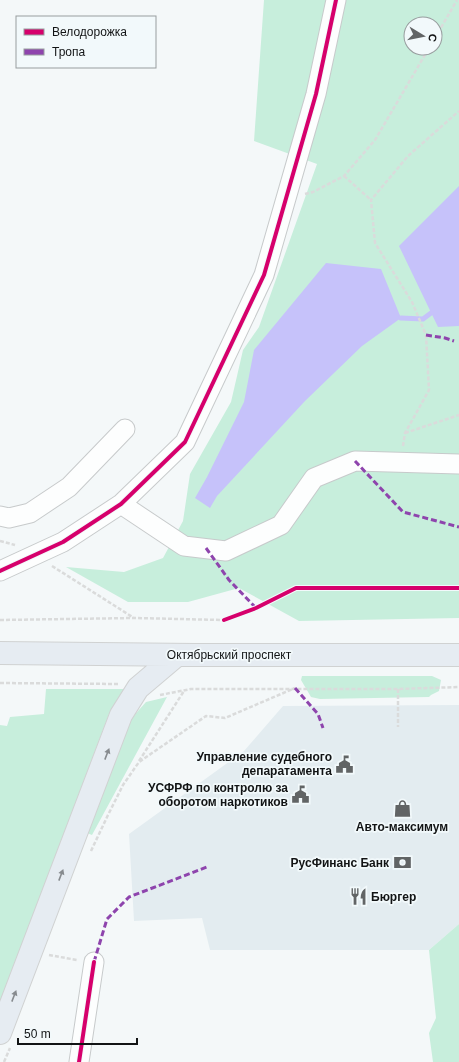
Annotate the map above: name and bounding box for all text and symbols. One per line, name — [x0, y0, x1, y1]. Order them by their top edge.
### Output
legend — [16, 16, 156, 68]
north arrow — [403, 16, 443, 56]
text: Велодорожка — [52, 25, 127, 39]
text: С — [426, 33, 439, 43]
text: Тропа — [52, 45, 86, 59]
street label: Октябрьский проспект — [167, 648, 292, 662]
one-way arrow — [104, 747, 110, 759]
place label: Управление судебного депаратамента — [196, 750, 332, 778]
public building icon: Управление судебного депаратамента — [335, 754, 355, 774]
place label: УСФРФ по контролю за оборотом наркотиков — [148, 781, 288, 809]
public building icon: УСФРФ по контролю за оборотом наркотиков — [291, 785, 311, 805]
shop icon: Авто-максимум — [392, 798, 412, 818]
place label: Авто-максимум — [356, 820, 448, 834]
bank icon: РусФинанс Банк — [392, 853, 412, 873]
place label: РусФинанс Банк — [291, 856, 390, 870]
one-way arrow — [58, 869, 64, 881]
restaurant icon: Бюргер — [348, 887, 368, 907]
place label: Бюргер — [371, 890, 416, 904]
one-way arrow — [12, 990, 18, 1002]
scale bar — [18, 1020, 137, 1046]
text: 50 m — [24, 1027, 51, 1041]

